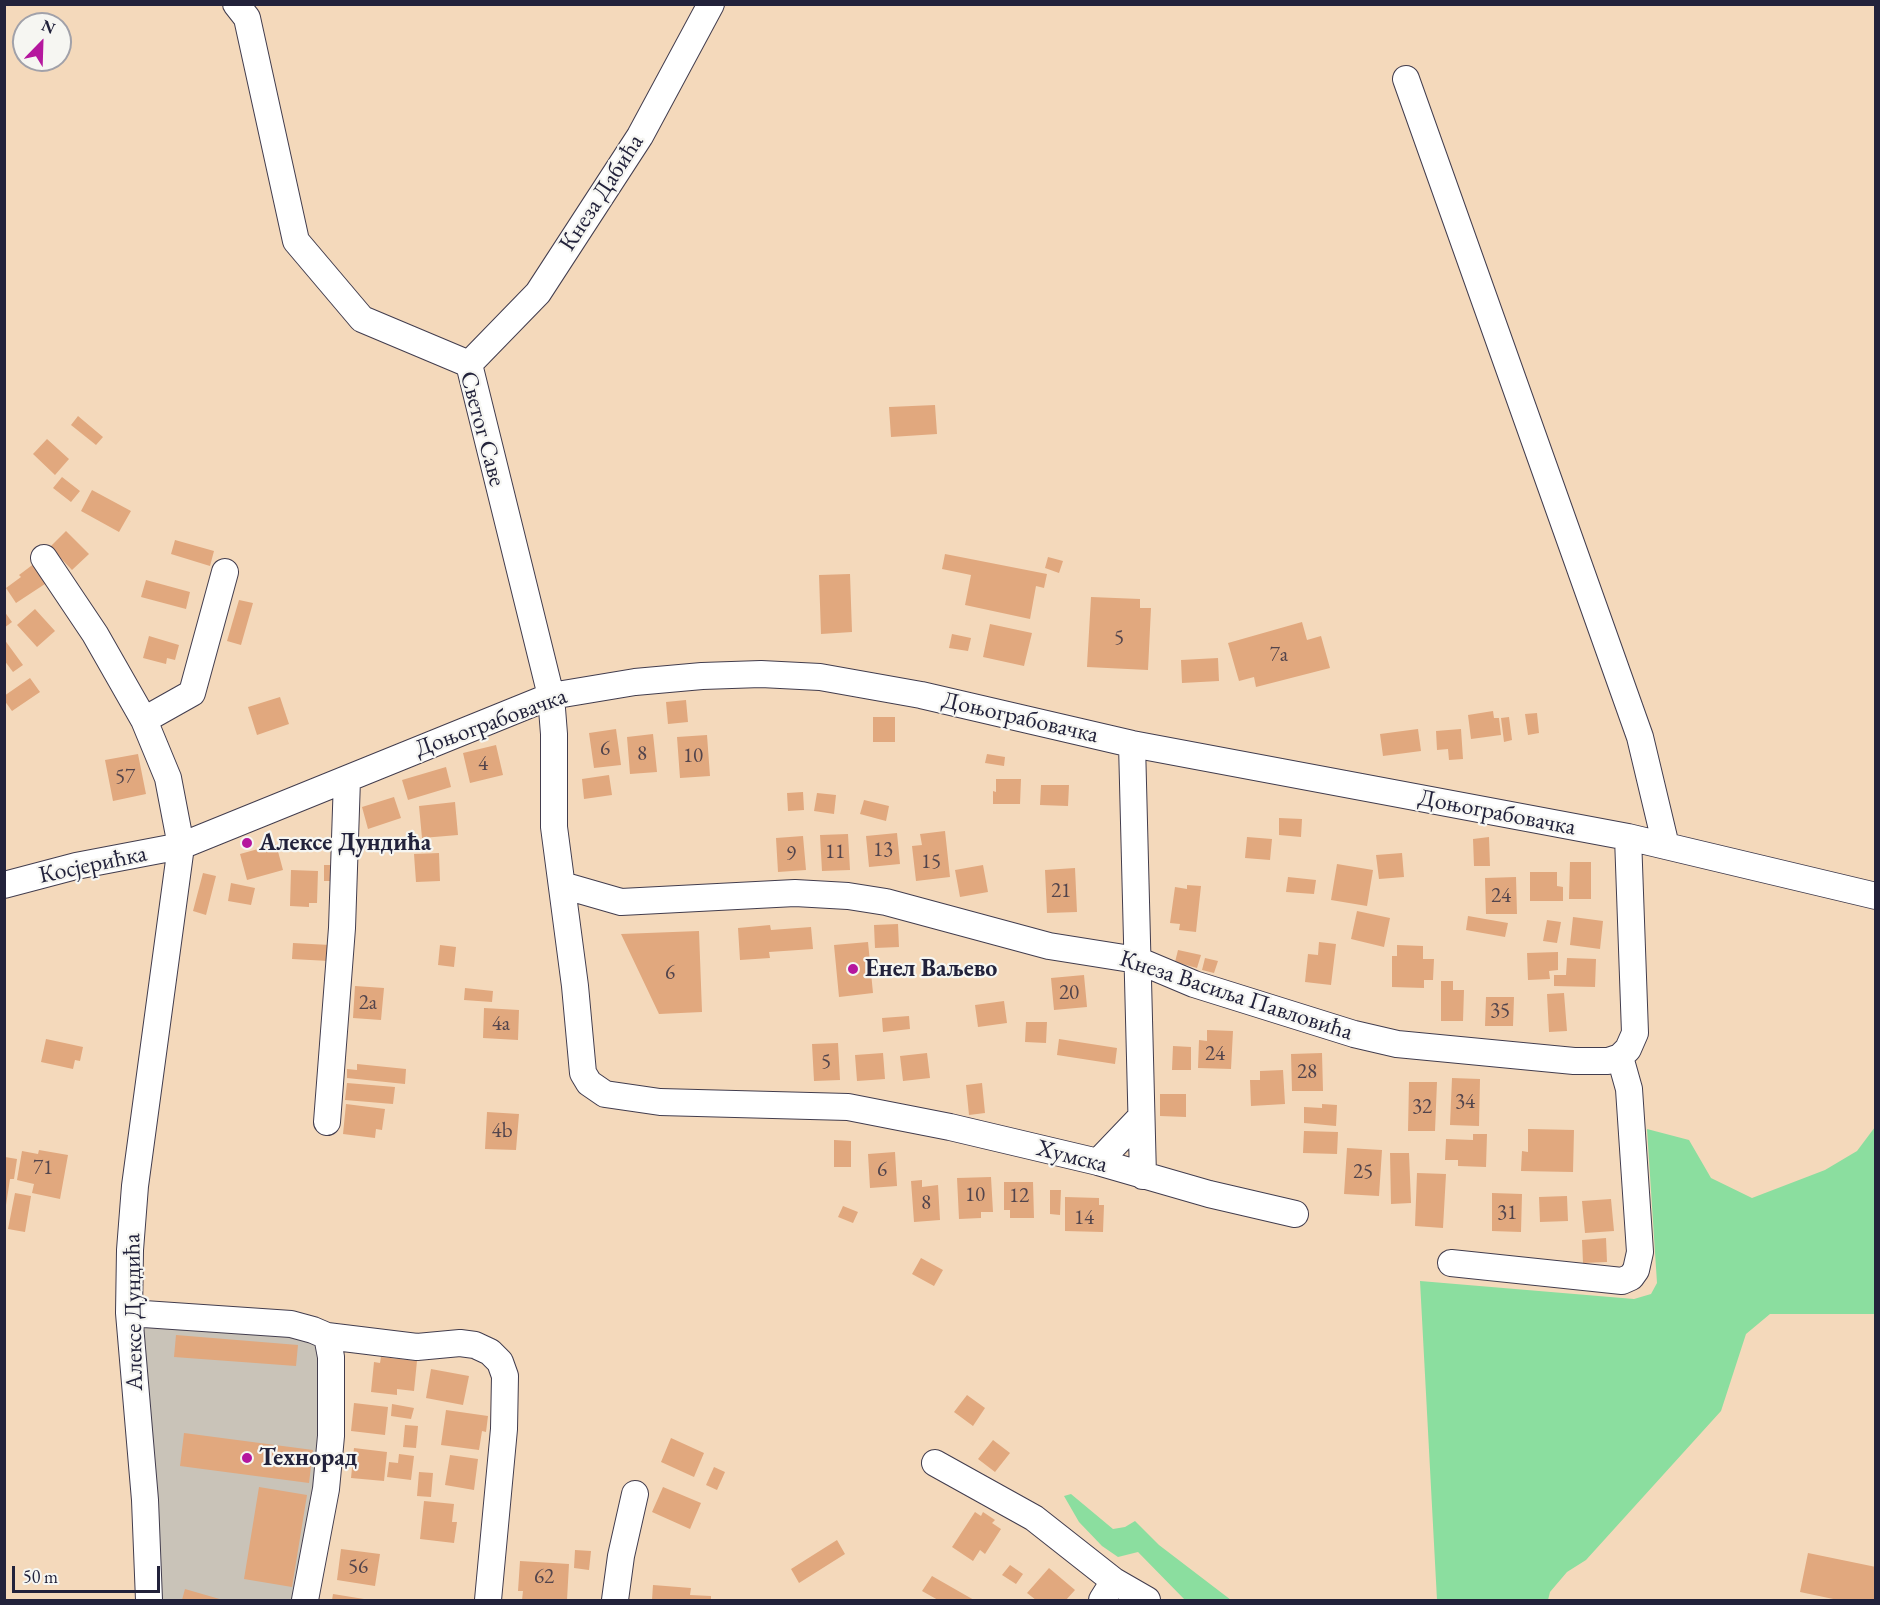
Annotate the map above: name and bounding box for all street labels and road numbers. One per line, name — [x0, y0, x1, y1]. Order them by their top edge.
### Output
street label: Кнеза Дабића — [554, 129, 650, 257]
street label: Светог Саве — [453, 368, 511, 490]
street label: Доњограбовачка — [411, 682, 571, 764]
street label: Доњограбовачка — [939, 686, 1101, 750]
street label: Доњограбовачка — [1416, 784, 1578, 842]
street label: Косјерићка — [36, 840, 150, 890]
street label: Кнеза Васиља Павловића — [1116, 945, 1356, 1047]
street label: Хумска — [1034, 1134, 1110, 1180]
street label: Алексе Дундића — [118, 1233, 150, 1391]

